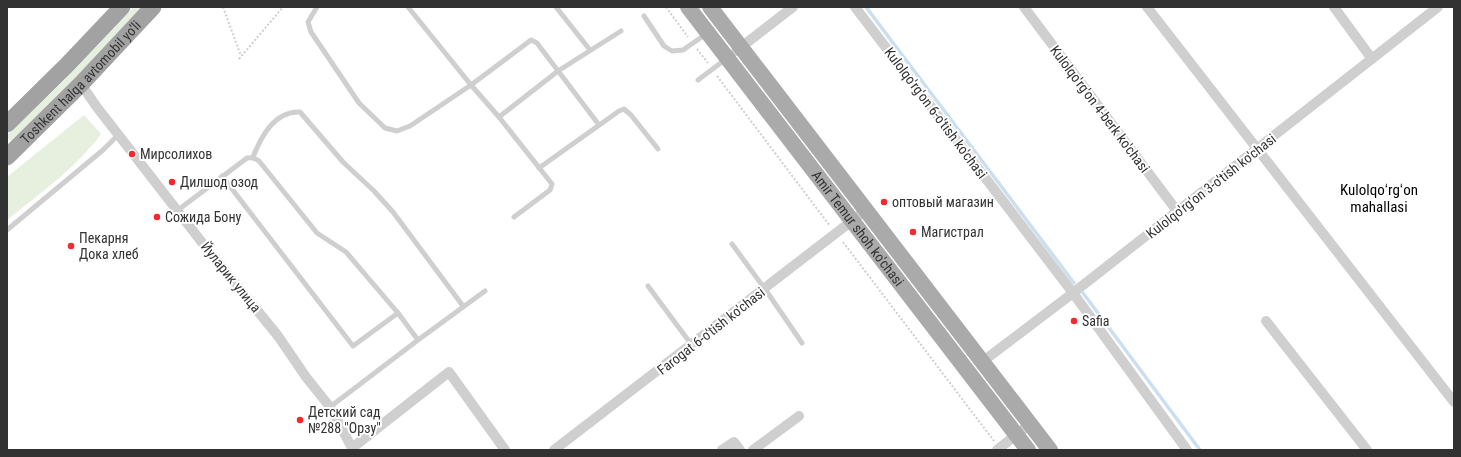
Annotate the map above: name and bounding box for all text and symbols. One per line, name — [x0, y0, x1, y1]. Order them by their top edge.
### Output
street label: Toshkent halqa avtomobil yo'li — [17, 17, 144, 147]
street label: Kulolqo'rg'on 4-berk ko'chasi — [1047, 42, 1153, 176]
street label: Kulolqo'rg'on 6-o'tish ko'chasi — [881, 44, 991, 182]
street label: Kulolqo'rg'on 3-o'tish ko'chasi — [1143, 130, 1279, 242]
place label: Мирсолихов — [140, 146, 212, 162]
marker: Мирсолихов — [127, 149, 137, 159]
street label: Amir Temur shoh ko'chasi — [809, 167, 907, 289]
place label: Дилшод озод — [180, 174, 258, 190]
marker: Дилшод озод — [167, 177, 177, 187]
district label: Kulolqoʻrgʻon mahallasi — [1340, 181, 1418, 216]
place label: оптовый магазин — [892, 194, 994, 210]
marker: оптовый магазин — [879, 197, 889, 207]
place label: Сожида Бону — [165, 209, 241, 225]
marker: Сожида Бону — [152, 212, 162, 222]
place label: Магистрал — [921, 224, 984, 240]
marker: Магистрал — [908, 227, 918, 237]
place label: Пекарня Дока хлеб — [79, 230, 139, 262]
street label: Йуларик улица — [198, 239, 264, 315]
marker: Пекарня Дока хлеб — [66, 241, 76, 251]
street label: Farogat 6-o'tish ko'chasi — [654, 284, 768, 378]
place label: Safia — [1082, 313, 1110, 329]
marker: Safia — [1069, 316, 1079, 326]
place label: Детский сад №288 "Орзу" — [308, 404, 381, 436]
marker: Детский сад №288 "Орзу" — [295, 415, 305, 425]

